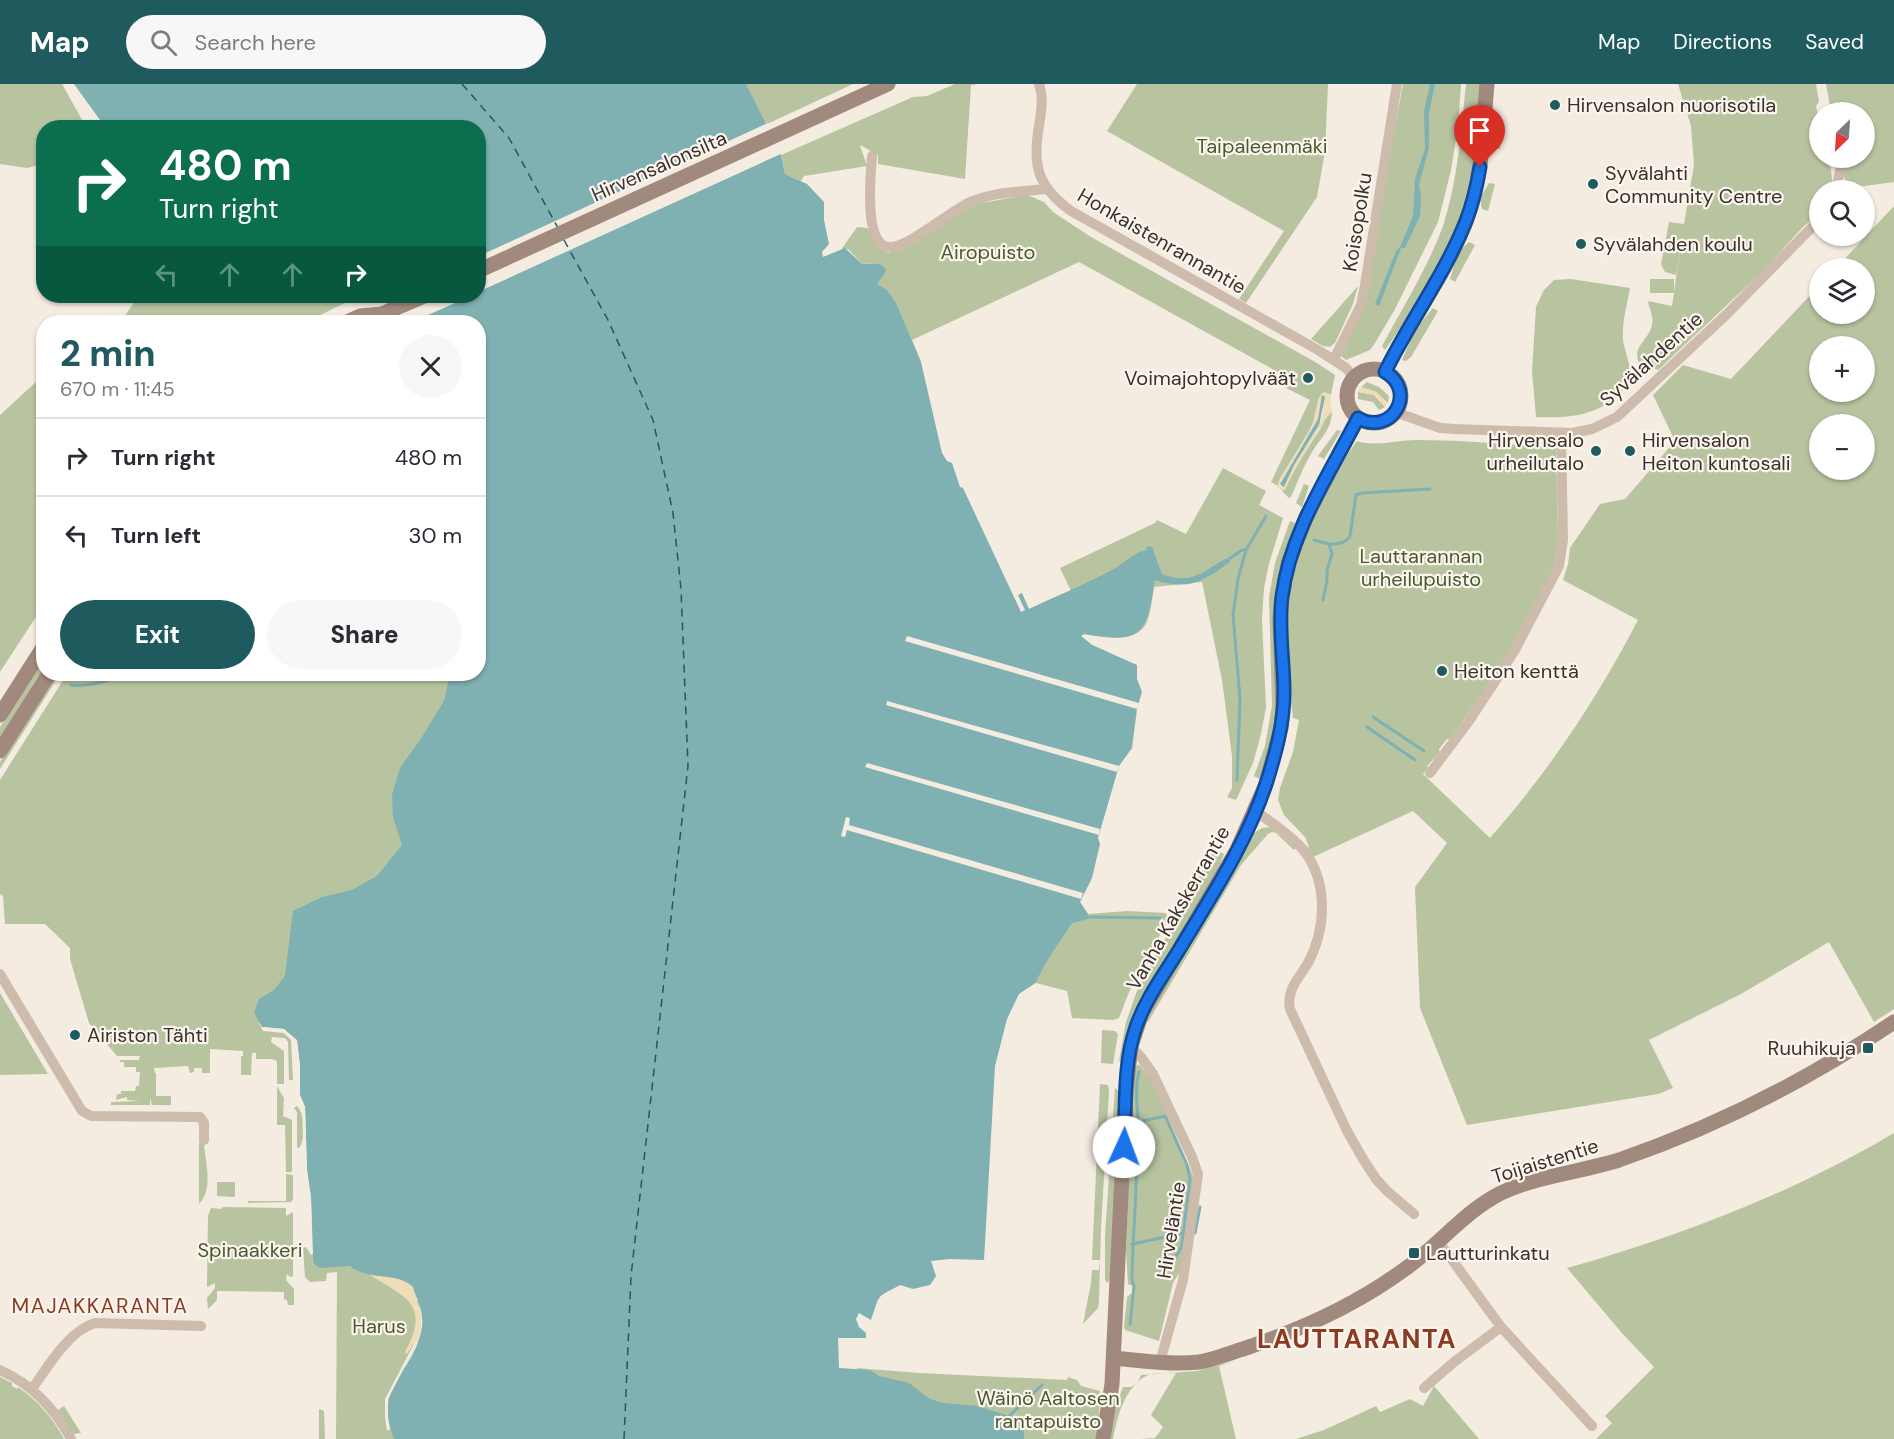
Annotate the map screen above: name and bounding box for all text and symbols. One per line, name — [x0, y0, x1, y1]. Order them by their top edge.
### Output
search box — [126, 15, 546, 69]
text: Map — [30, 24, 90, 61]
icon: search — [147, 26, 180, 59]
text: Search here — [195, 28, 316, 57]
text: Map — [1598, 28, 1640, 56]
text: Directions — [1673, 28, 1772, 56]
text: Saved — [1805, 28, 1864, 56]
place label: Hirvensalon nuorisotila — [1567, 92, 1776, 118]
marker: Hirvensalon nuorisotila — [1548, 98, 1562, 112]
north arrow — [1809, 102, 1875, 168]
map controls — [1809, 102, 1875, 480]
pin — [1454, 105, 1505, 167]
icon: arrive — [1463, 114, 1496, 147]
street label: Hirvensalonsilta — [587, 125, 731, 207]
park label: Taipaleenmäki — [1196, 133, 1328, 159]
text: 480 m — [159, 138, 292, 193]
icon: right — [60, 144, 138, 222]
place label: Syvälahti Community Centre — [1605, 160, 1782, 209]
street label: Koisopolku — [1336, 171, 1378, 273]
marker: Syvälahti Community Centre — [1586, 177, 1600, 191]
button: search — [1809, 180, 1875, 246]
street label: Honkaistenrannantie — [1073, 182, 1251, 300]
text: Turn right — [159, 191, 279, 226]
place label: Syvälahden koulu — [1593, 231, 1753, 257]
marker: Syvälahden koulu — [1574, 237, 1588, 251]
park label: Airopuisto — [941, 239, 1035, 265]
icon: left — [150, 258, 183, 291]
icon: ahead — [213, 258, 246, 291]
icon: ahead — [276, 258, 309, 291]
icon: right — [339, 258, 372, 291]
button: layers — [1809, 258, 1875, 324]
street label: Syvälahdentie — [1594, 306, 1708, 412]
text: 2 min — [60, 330, 156, 377]
button: close — [399, 335, 462, 398]
button: + — [1809, 336, 1875, 402]
place label: Voimajohtopylväät — [1124, 365, 1296, 391]
marker: Voimajohtopylväät — [1301, 371, 1315, 385]
text: 670 m · 11:45 — [60, 376, 175, 402]
button: − — [1809, 414, 1875, 480]
place label: Hirvensalo urheilutalo — [1487, 427, 1584, 476]
place label: Hirvensalon Heiton kuntosali — [1642, 427, 1791, 476]
icon: right — [60, 441, 93, 474]
text: Turn right — [111, 443, 216, 472]
text: 480 m — [395, 443, 462, 472]
marker: Hirvensalo urheilutalo — [1589, 444, 1603, 458]
marker: Hirvensalon Heiton kuntosali — [1623, 444, 1637, 458]
icon: left — [60, 519, 93, 552]
text: Turn left — [111, 521, 201, 550]
text: 30 m — [408, 521, 462, 550]
park label: Lauttarannan urheilupuisto — [1359, 543, 1483, 592]
button: Exit — [60, 600, 255, 669]
button: Share — [267, 600, 462, 669]
place label: Heiton kenttä — [1454, 658, 1579, 684]
marker: Heiton kenttä — [1435, 664, 1449, 678]
street label: Vanha Kakskerrantie — [1120, 821, 1236, 995]
place label: Airiston Tähti — [87, 1022, 208, 1048]
marker: Airiston Tähti — [68, 1028, 82, 1042]
place label: Ruuhikuja — [1768, 1035, 1856, 1061]
marker: Ruuhikuja — [1861, 1041, 1875, 1055]
position arrow — [1092, 1115, 1156, 1179]
street label: Toijaistentie — [1488, 1132, 1602, 1190]
street label: Hirveläntie — [1150, 1180, 1192, 1280]
park label: Spinaakkeri — [197, 1237, 303, 1263]
place label: Lautturinkatu — [1426, 1240, 1550, 1266]
marker: Lautturinkatu — [1407, 1246, 1421, 1260]
district label: MAJAKKARANTA — [12, 1292, 188, 1320]
park label: Harus — [352, 1313, 406, 1339]
district label: LAUTTARANTA — [1257, 1322, 1457, 1356]
park label: Wäinö Aaltosen rantapuisto — [976, 1385, 1120, 1434]

